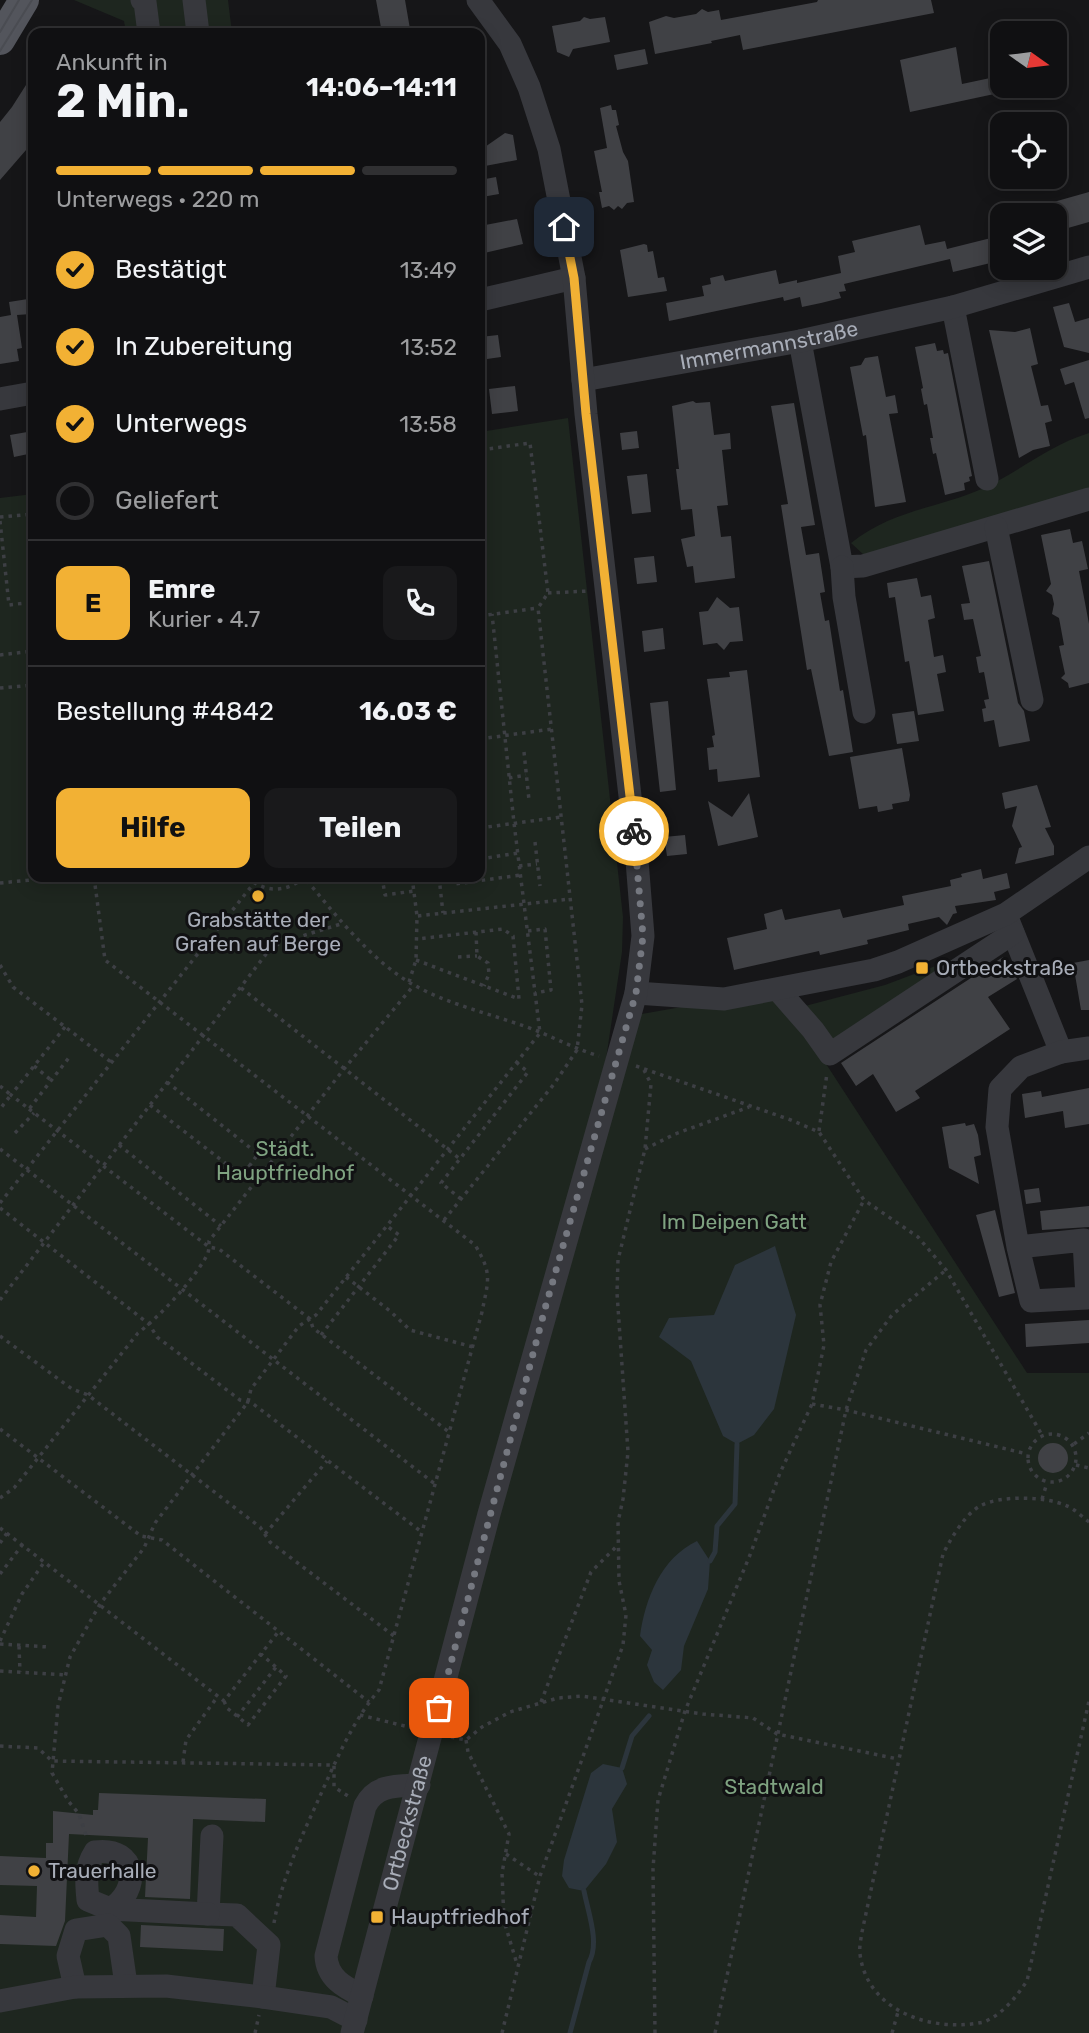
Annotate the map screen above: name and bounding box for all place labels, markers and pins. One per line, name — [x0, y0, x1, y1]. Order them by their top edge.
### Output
pin — [534, 197, 594, 257]
marker: Grabstätte der Grafen auf Berge — [250, 888, 266, 904]
place label: Grabstätte der Grafen auf Berge — [175, 907, 341, 956]
place label: Ortbeckstraße — [936, 955, 1075, 980]
marker: Ortbeckstraße — [914, 960, 930, 976]
pin — [409, 1678, 469, 1738]
place label: Trauerhalle — [48, 1858, 157, 1883]
marker: Trauerhalle — [26, 1863, 42, 1879]
place label: Hauptfriedhof — [391, 1904, 529, 1929]
marker: Hauptfriedhof — [369, 1909, 385, 1925]

